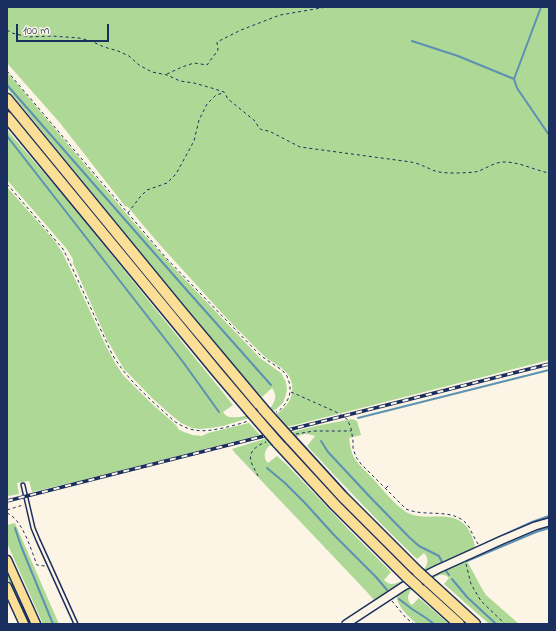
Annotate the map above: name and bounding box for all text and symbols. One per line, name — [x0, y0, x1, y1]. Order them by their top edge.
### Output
scale bar — [18, 16, 111, 42]
text: 100 m — [23, 22, 50, 40]

